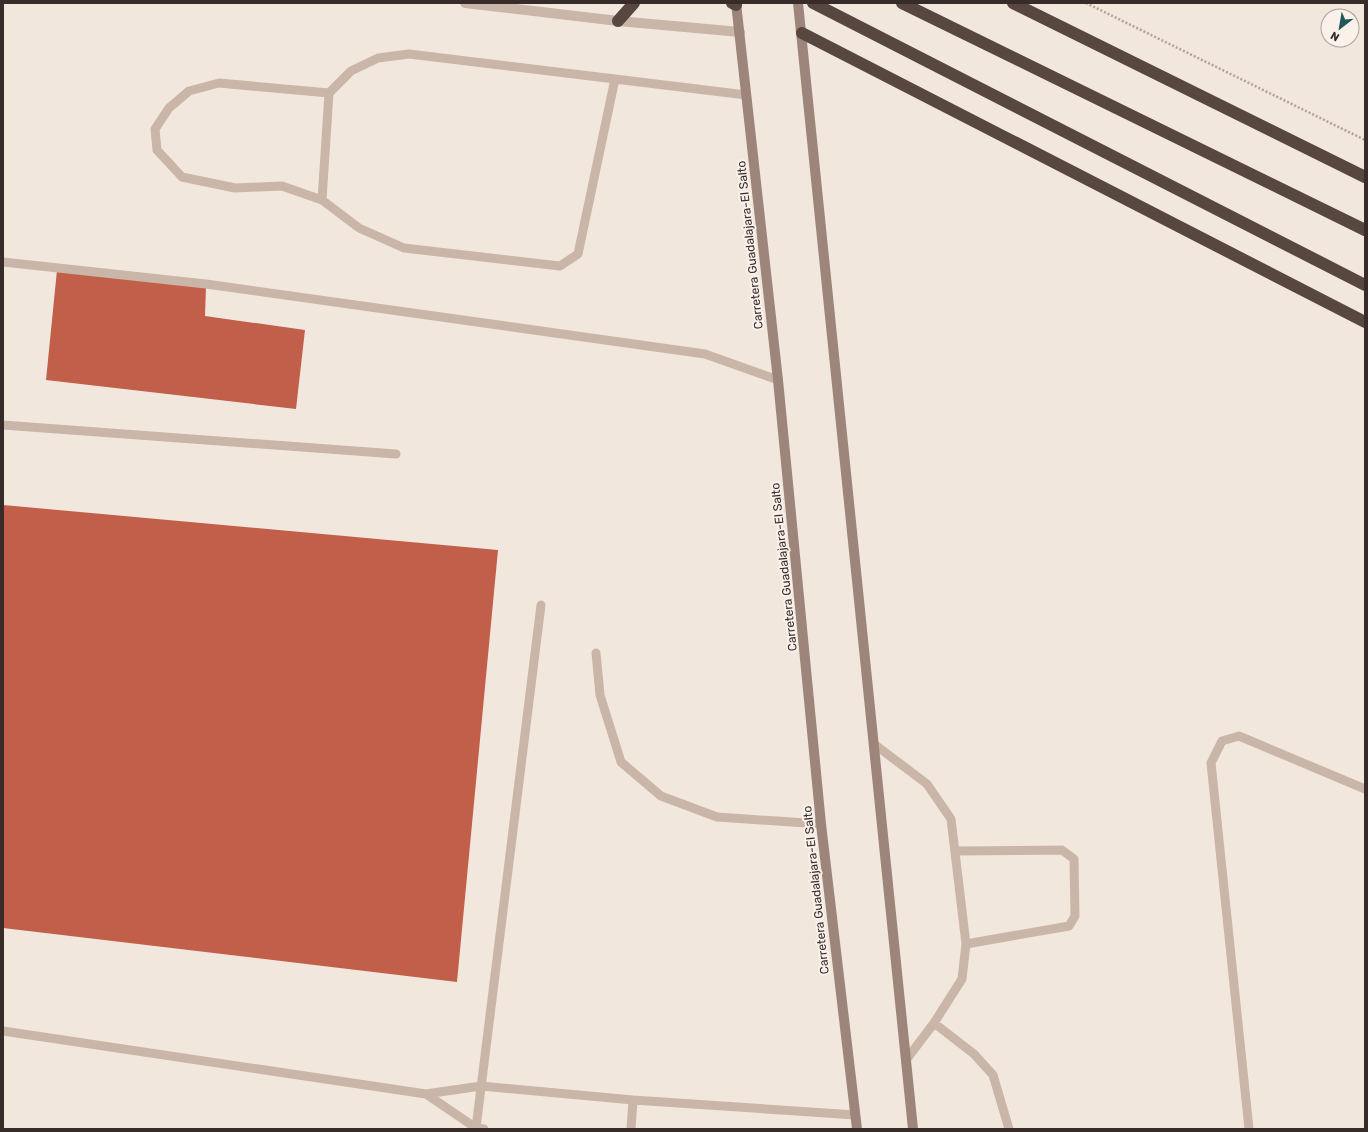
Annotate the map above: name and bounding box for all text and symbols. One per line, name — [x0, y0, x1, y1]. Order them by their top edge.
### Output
north arrow — [1320, 8, 1360, 48]
text: N — [1328, 28, 1342, 44]
street label: Carretera Guadalajara-El Salto — [734, 160, 766, 330]
street label: Carretera Guadalajara-El Salto — [768, 482, 800, 652]
street label: Carretera Guadalajara-El Salto — [800, 805, 832, 975]

